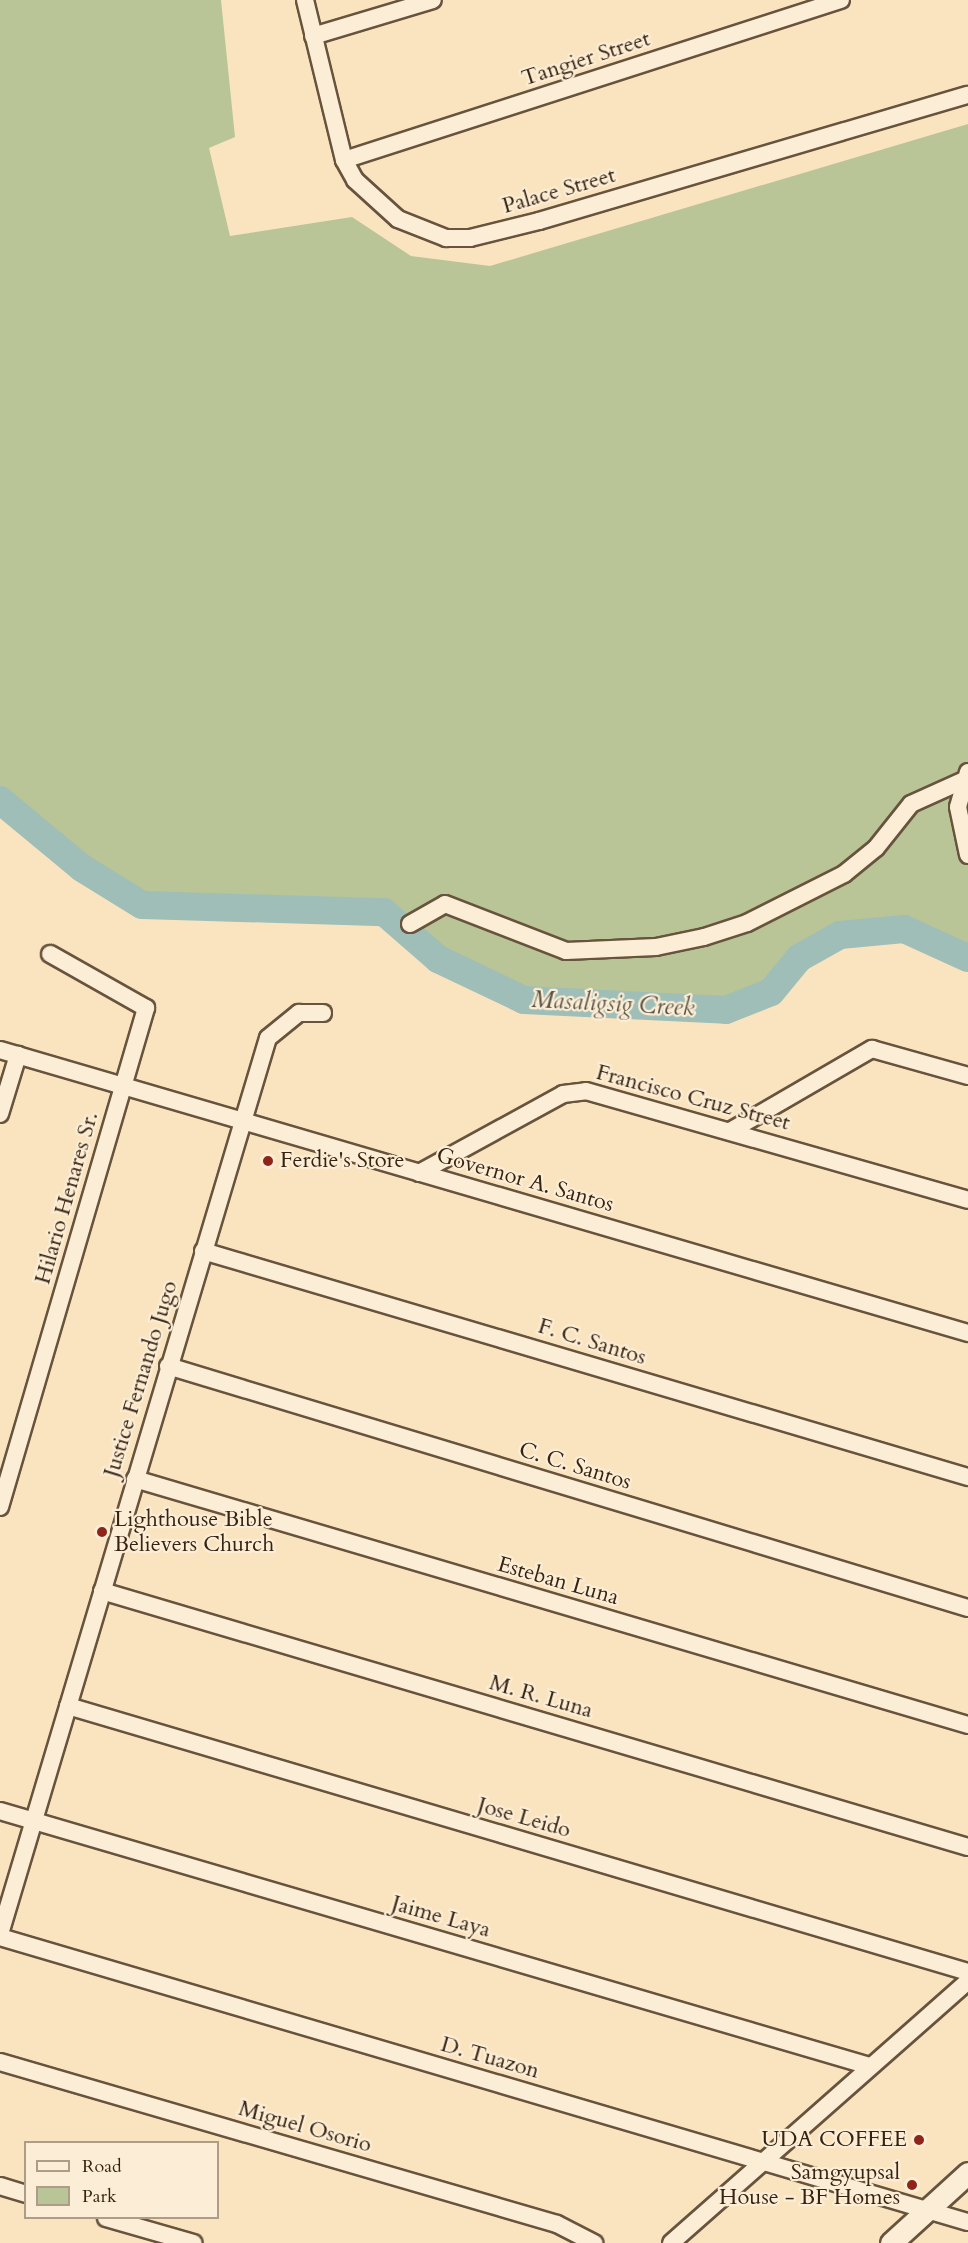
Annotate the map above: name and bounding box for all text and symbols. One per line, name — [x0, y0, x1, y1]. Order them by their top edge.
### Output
street label: Tangier Street — [518, 26, 654, 92]
street label: Palace Street — [499, 162, 619, 220]
water label: Masaligsig Creek — [531, 985, 695, 1023]
street label: Francisco Cruz Street — [593, 1059, 793, 1137]
street label: Hilario Henares Sr. — [30, 1109, 104, 1287]
street label: Governor A. Santos — [433, 1142, 617, 1218]
place label: Ferdie's Store — [280, 1148, 405, 1174]
marker: Ferdie's Store — [261, 1154, 275, 1168]
street label: Justice Fernando Jugo — [99, 1277, 183, 1481]
street label: F. C. Santos — [535, 1313, 649, 1371]
street label: C. C. Santos — [516, 1436, 634, 1496]
place label: Lighthouse Bible Believers Church — [114, 1506, 274, 1558]
marker: Lighthouse Bible Believers Church — [95, 1525, 109, 1539]
street label: Esteban Luna — [494, 1551, 622, 1611]
street label: M. R. Luna — [486, 1670, 596, 1724]
street label: Jose Leido — [474, 1792, 574, 1844]
street label: Jaime Laya — [389, 1890, 493, 1944]
street label: D. Tuazon — [438, 2031, 542, 2085]
street label: Miguel Osorio — [235, 2095, 375, 2159]
place label: UDA COFFEE — [762, 2127, 907, 2153]
marker: UDA COFFEE — [912, 2133, 926, 2147]
legend — [24, 2141, 219, 2219]
text: Road — [82, 2154, 122, 2179]
place label: Samgyupsal House - BF Homes — [719, 2159, 900, 2210]
marker: Samgyupsal House - BF Homes — [905, 2178, 919, 2192]
text: Park — [82, 2184, 117, 2209]

